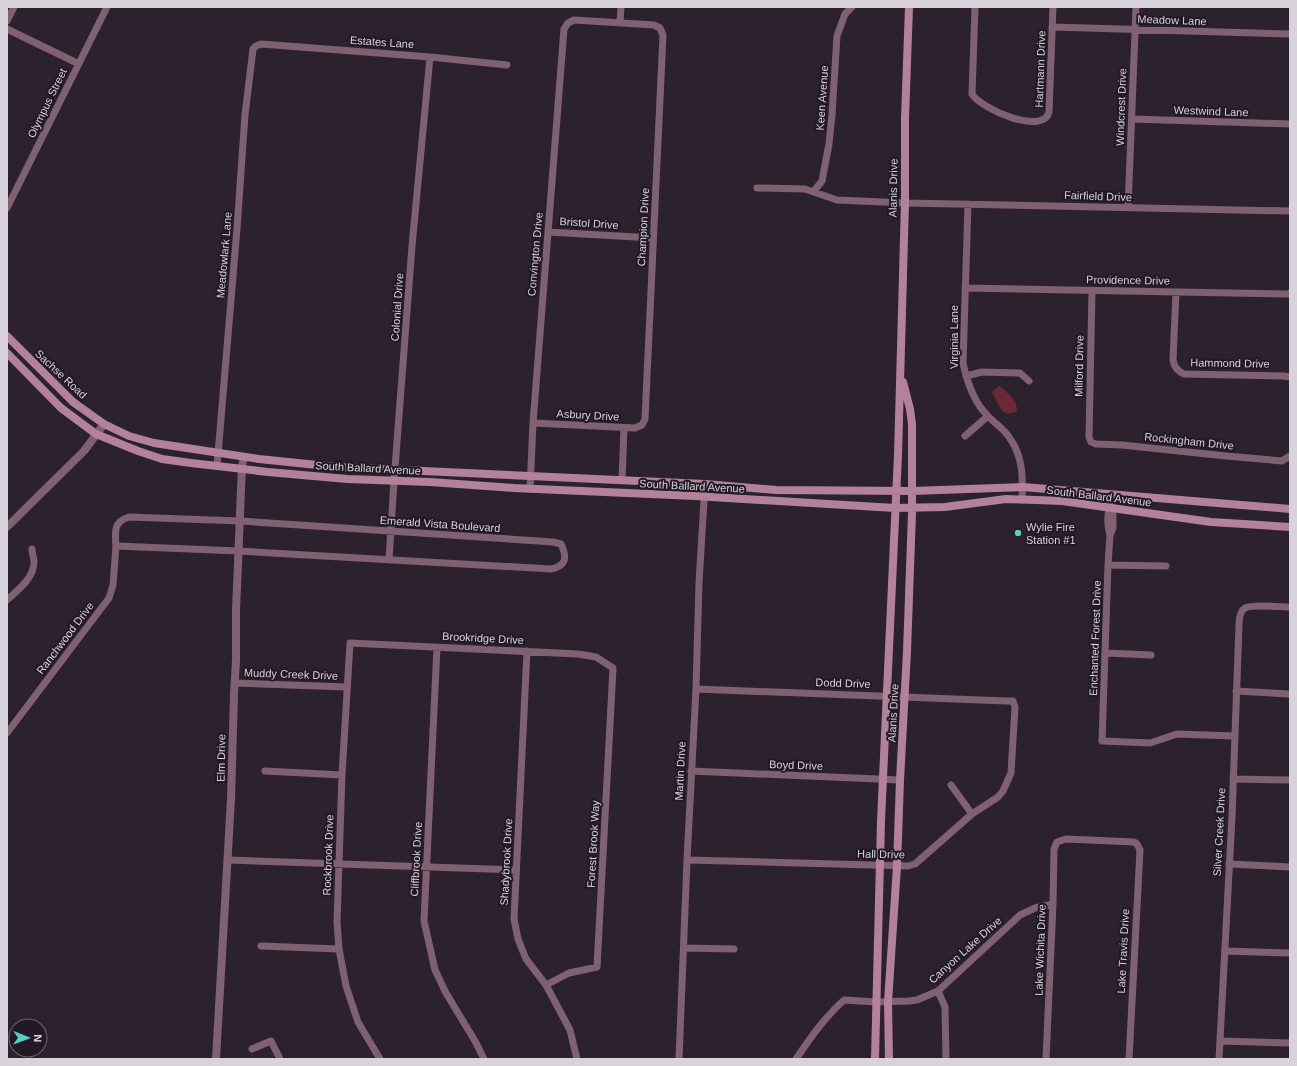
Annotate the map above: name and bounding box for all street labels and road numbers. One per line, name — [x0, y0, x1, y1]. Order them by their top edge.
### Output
street label: Meadow Lane — [1137, 13, 1207, 27]
street label: Hartmann Drive — [1033, 30, 1047, 108]
street label: Estates Lane — [350, 34, 414, 50]
street label: Keen Avenue — [814, 65, 830, 131]
street label: Olympus Street — [25, 66, 69, 140]
street label: Windcrest Drive — [1114, 68, 1128, 146]
street label: Westwind Lane — [1173, 104, 1249, 118]
street label: Alanis Drive — [886, 159, 900, 217]
street label: Champion Drive — [635, 187, 651, 267]
street label: Fairfield Drive — [1064, 189, 1132, 203]
street label: Meadowlark Lane — [214, 211, 234, 299]
street label: Convington Drive — [525, 211, 545, 297]
street label: Bristol Drive — [559, 215, 619, 231]
street label: Colonial Drive — [389, 272, 405, 342]
street label: Providence Drive — [1086, 273, 1170, 287]
street label: Virginia Lane — [948, 305, 960, 369]
street label: Milford Drive — [1072, 335, 1086, 397]
street label: Sachse Road — [33, 347, 89, 401]
street label: Hammond Drive — [1190, 356, 1270, 370]
street label: Asbury Drive — [556, 407, 620, 423]
street label: Rockingham Drive — [1144, 430, 1234, 452]
street label: South Ballard Avenue — [315, 459, 421, 477]
street label: South Ballard Avenue — [639, 477, 745, 495]
street label: South Ballard Avenue — [1046, 484, 1152, 508]
street label: Emerald Vista Boulevard — [379, 514, 501, 534]
street label: Enchanted Forest Drive — [1087, 580, 1103, 696]
street label: Ranchwood Drive — [34, 600, 96, 676]
street label: Brookridge Drive — [442, 630, 524, 646]
street label: Muddy Creek Drive — [244, 666, 338, 682]
street label: Dodd Drive — [815, 676, 871, 690]
street label: Alanis Drive — [885, 683, 901, 743]
street label: Elm Drive — [215, 734, 227, 782]
street label: Martin Drive — [672, 741, 688, 801]
street label: Boyd Drive — [769, 758, 823, 772]
street label: Silver Creek Drive — [1211, 787, 1227, 877]
street label: Forest Brook Way — [585, 799, 601, 888]
street label: Rockbrook Drive — [321, 814, 335, 896]
street label: Shadybrook Drive — [498, 818, 514, 906]
street label: Cliffbrook Drive — [408, 821, 424, 897]
street label: Hall Drive — [857, 848, 905, 860]
street label: Lake Wichita Drive — [1032, 904, 1048, 996]
street label: Lake Travis Drive — [1115, 908, 1131, 994]
street label: Canyon Lake Drive — [926, 914, 1004, 986]

